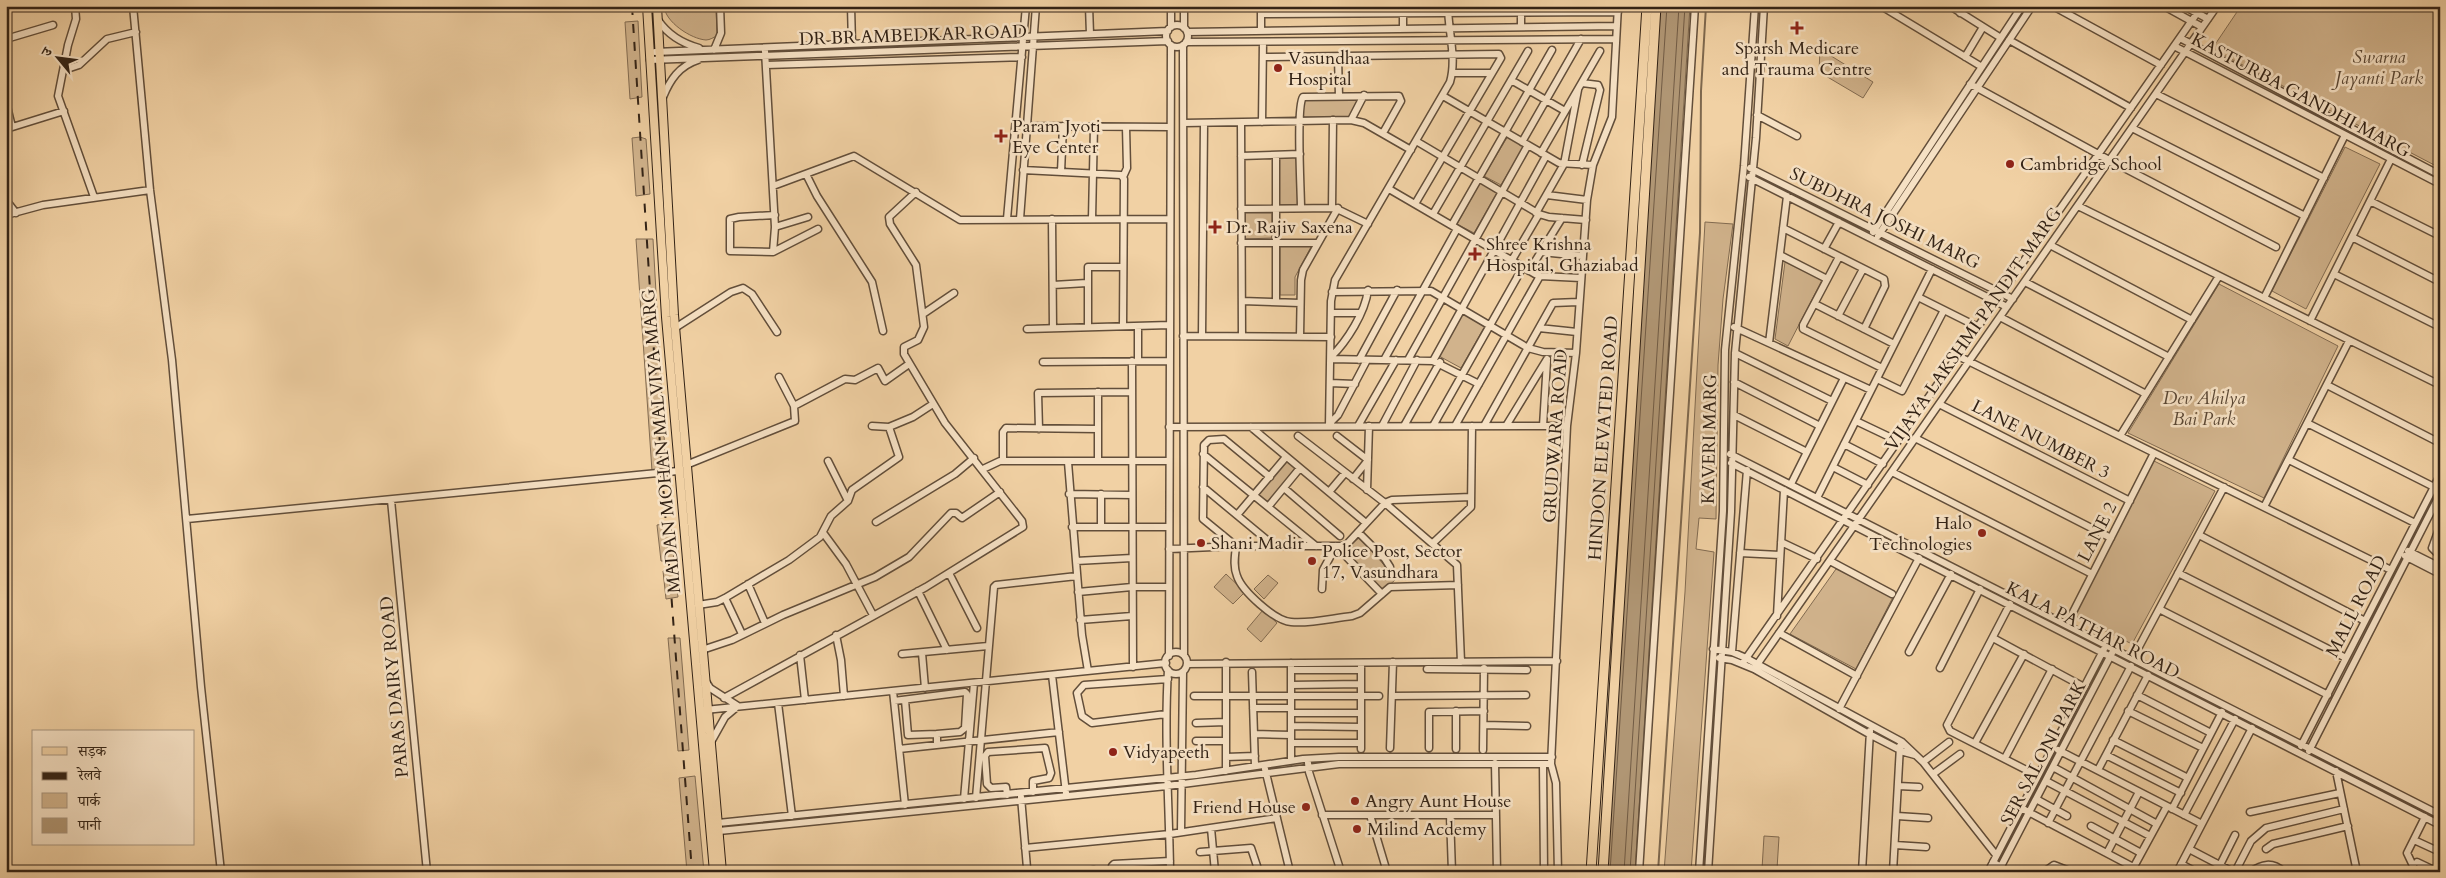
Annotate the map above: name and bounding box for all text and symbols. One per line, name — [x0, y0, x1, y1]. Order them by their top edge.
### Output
street label: DR BR AMBEDKAR ROAD — [799, 19, 1027, 52]
marker: Sparsh Medicare and Trauma Centre — [1790, 21, 1804, 35]
street label: KASTURBA GANDHI MARG — [2187, 27, 2415, 164]
north arrow — [32, 32, 82, 82]
place label: Sparsh Medicare and Trauma Centre — [1722, 36, 1872, 82]
text: उ — [37, 43, 58, 61]
park label: Swarna Jayanti Park — [2331, 45, 2423, 91]
place label: Vasundhaa Hospital — [1288, 46, 1370, 92]
marker: Vasundhaa Hospital — [1272, 62, 1284, 74]
place label: Param Jyoti Eye Center — [1012, 114, 1101, 160]
marker: Param Jyoti Eye Center — [994, 129, 1008, 143]
place label: Cambridge School — [2020, 152, 2162, 177]
marker: Cambridge School — [2004, 158, 2016, 170]
street label: SUBDHRA JOSHI MARG — [1785, 161, 1984, 275]
street label: VIJAYA LAKSHMI PANDIT MARG — [1879, 202, 2068, 456]
place label: Dr. Rajiv Saxena — [1226, 215, 1353, 240]
marker: Dr. Rajiv Saxena — [1208, 220, 1222, 234]
place label: Shree Krishna Hospital, Ghaziabad — [1486, 232, 1639, 278]
marker: Shree Krishna Hospital, Ghaziabad — [1468, 247, 1482, 261]
street label: MADAN MOHAN MALVIYA MARG — [636, 288, 687, 594]
street label: HINDON ELEVATED ROAD — [1582, 315, 1625, 561]
street label: GRUDWARA ROAD — [1537, 348, 1574, 524]
street label: KAVERI MARG — [1696, 374, 1723, 504]
park label: Dev Ahilya Bai Park — [2163, 386, 2245, 432]
street label: LANE NUMBER 3 — [1967, 394, 2114, 485]
street label: LANE 2 — [2072, 498, 2123, 567]
place label: Halo Technologies — [1869, 511, 1972, 557]
marker: Halo Technologies — [1976, 527, 1988, 539]
place label: Shani Madir — [1211, 531, 1304, 556]
marker: Shani Madir — [1195, 537, 1207, 549]
place label: Police Post, Sector 17, Vasundhara — [1322, 539, 1463, 585]
street label: MALL ROAD — [2320, 551, 2393, 662]
marker: Police Post, Sector 17, Vasundhara — [1306, 555, 1318, 567]
street label: KALA PATHAR ROAD — [2002, 576, 2184, 685]
street label: PARAS DAIRY ROAD — [374, 595, 415, 779]
street label: SER SALONI PARK — [1995, 676, 2093, 830]
legend — [32, 730, 195, 846]
place label: Vidyapeeth — [1123, 740, 1210, 765]
text: सड़क — [77, 741, 107, 761]
marker: Vidyapeeth — [1107, 746, 1119, 758]
text: रेलवे — [76, 765, 102, 785]
place label: Angry Aunt House — [1365, 789, 1511, 814]
text: पार्क — [77, 791, 101, 811]
place label: Friend House — [1192, 795, 1296, 820]
marker: Angry Aunt House — [1349, 795, 1361, 807]
marker: Friend House — [1300, 801, 1312, 813]
text: पानी — [77, 815, 102, 835]
place label: Milind Acdemy — [1367, 817, 1487, 842]
marker: Milind Acdemy — [1351, 823, 1363, 835]

